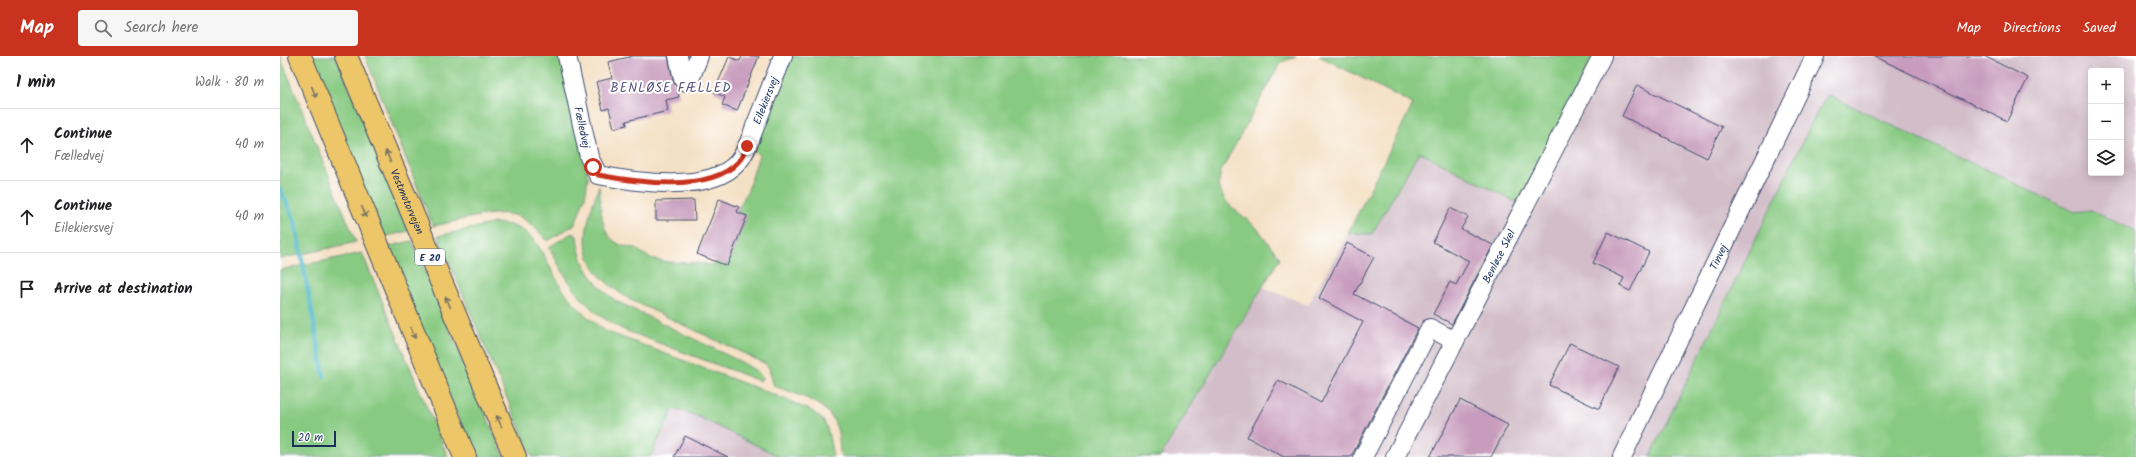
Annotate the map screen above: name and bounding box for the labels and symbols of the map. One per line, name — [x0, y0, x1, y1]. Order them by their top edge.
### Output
street label: Eilekiersvej — [749, 73, 784, 127]
district label: BENLØSE FÆLLED — [610, 78, 732, 99]
one-way arrow — [311, 86, 319, 98]
street label: Fælledvej — [568, 105, 595, 151]
route end — [738, 137, 756, 155]
one-way arrow — [383, 150, 391, 162]
route start — [584, 158, 602, 176]
street label: Vestmotorvejen — [385, 166, 428, 238]
one-way arrow — [360, 206, 368, 218]
street label: Benløse Skel — [1478, 226, 1521, 287]
street label: Tinvej — [1705, 240, 1734, 273]
road number: E 20 — [415, 249, 445, 265]
one-way arrow — [444, 296, 452, 308]
one-way arrow — [410, 326, 417, 338]
one-way arrow — [495, 416, 502, 428]
scale bar — [292, 429, 336, 448]

